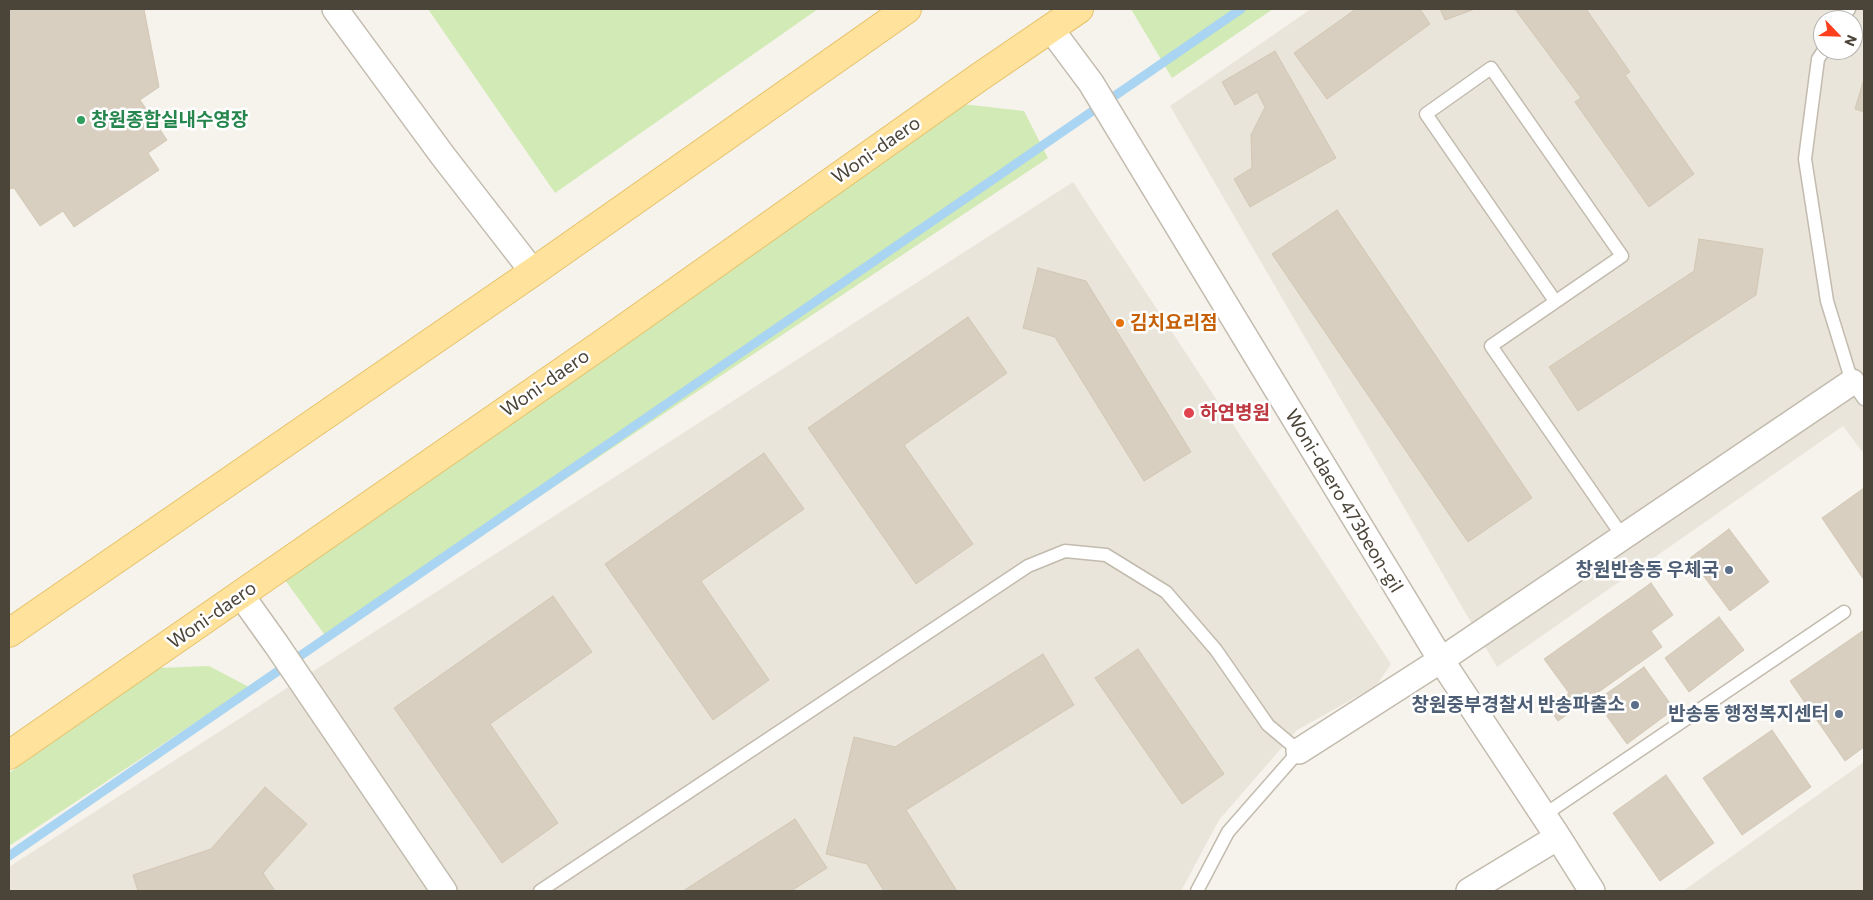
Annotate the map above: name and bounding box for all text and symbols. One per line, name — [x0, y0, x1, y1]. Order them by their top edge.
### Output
north arrow — [1813, 10, 1863, 60]
text: N — [1841, 33, 1861, 49]
place label: 창원종합실내수영장 — [91, 109, 248, 131]
street label: Woni-daero — [827, 111, 925, 189]
marker: 창원종합실내수영장 — [75, 114, 87, 126]
place label: 김치요리점 — [1130, 312, 1217, 334]
marker: 김치요리점 — [1114, 317, 1126, 329]
street label: Woni-daero — [496, 344, 594, 422]
place label: 하연병원 — [1200, 402, 1270, 424]
street label: Woni-daero 473beon-gil — [1280, 405, 1408, 597]
marker: 하연병원 — [1182, 406, 1196, 420]
place label: 창원반송동 우체국 — [1576, 559, 1719, 581]
marker: 창원반송동 우체국 — [1723, 564, 1735, 576]
street label: Woni-daero — [163, 576, 261, 654]
place label: 창원중부경찰서 반송파출소 — [1412, 694, 1625, 716]
marker: 창원중부경찰서 반송파출소 — [1629, 699, 1641, 711]
place label: 반송동 행정복지센터 — [1668, 703, 1829, 725]
marker: 반송동 행정복지센터 — [1833, 708, 1845, 720]

